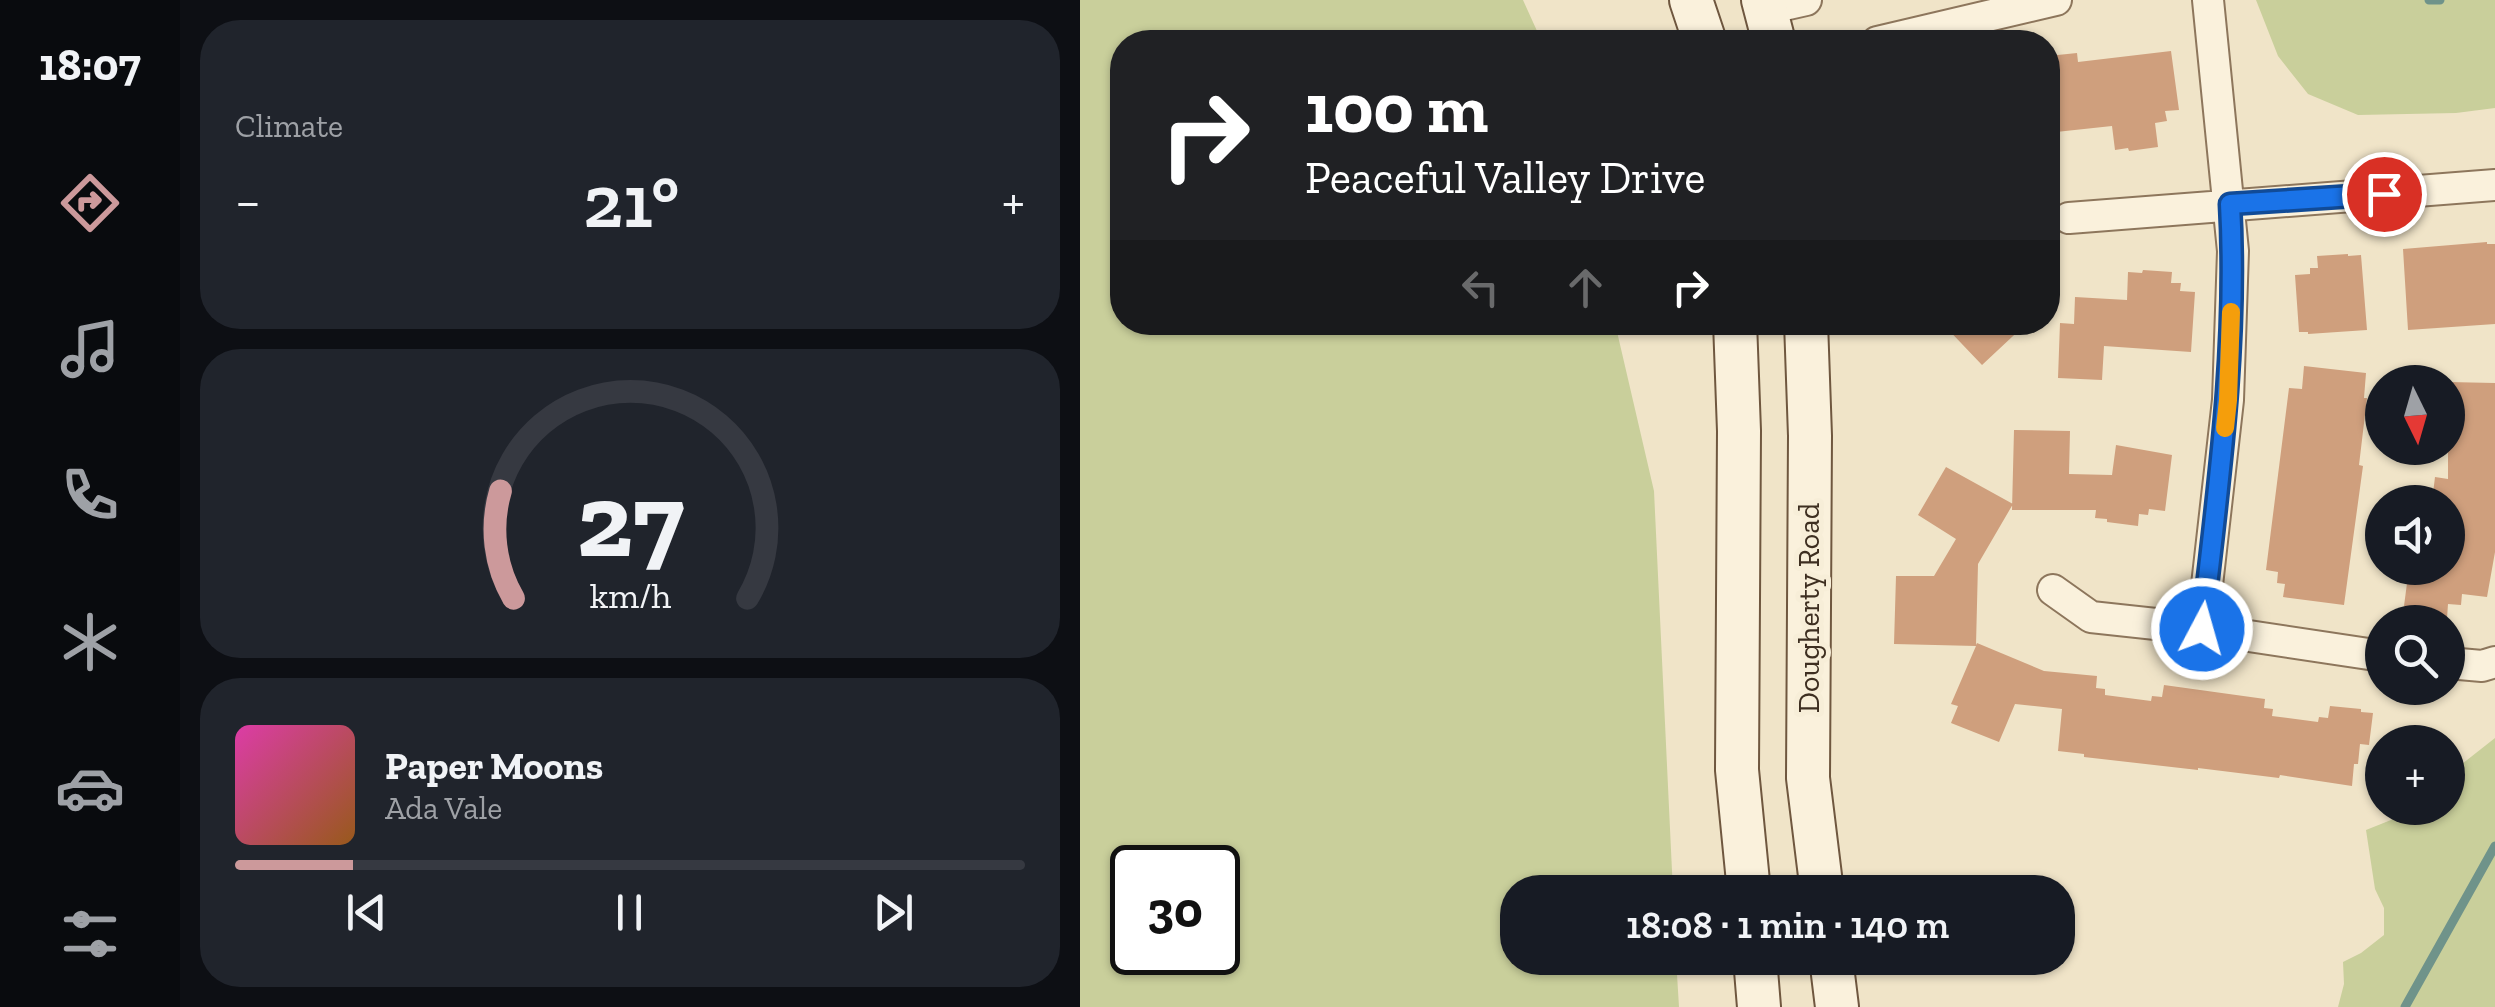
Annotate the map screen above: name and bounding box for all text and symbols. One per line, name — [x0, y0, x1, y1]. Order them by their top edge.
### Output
text: 18:07 — [39, 38, 141, 92]
text: 100 m — [1305, 66, 1488, 150]
icon: right — [1140, 70, 1270, 200]
text: Climate — [235, 107, 343, 145]
text: Peaceful Valley Drive — [1305, 151, 1705, 205]
pin — [2342, 152, 2427, 237]
text: 21° — [583, 156, 679, 246]
icon: arrive — [2357, 167, 2412, 222]
icon: directions — [55, 168, 125, 238]
text: − — [235, 168, 261, 234]
text: + — [1002, 168, 1025, 234]
icon: left — [1453, 260, 1508, 315]
icon: ahead — [1558, 260, 1613, 315]
icon: right — [1663, 260, 1718, 315]
icon: music — [55, 314, 125, 384]
north arrow — [2365, 365, 2465, 465]
map controls — [2365, 365, 2465, 825]
text: 27 — [576, 458, 684, 583]
icon: phone — [55, 460, 125, 530]
button: sound — [2365, 485, 2465, 585]
street label: Dougherty Road — [1791, 502, 1827, 713]
text: km/h — [589, 574, 671, 617]
position arrow — [2150, 577, 2254, 681]
button: search — [2365, 605, 2465, 705]
icon: climate — [55, 607, 125, 677]
button: + — [2365, 725, 2465, 825]
text: Paper Moons — [385, 743, 603, 789]
icon: car — [55, 753, 125, 823]
text: Ada Vale — [385, 789, 502, 827]
speed limit sign: 30 — [1110, 845, 1240, 975]
icon: previous — [339, 885, 394, 940]
icon: pause — [602, 885, 657, 940]
icon: next — [866, 885, 921, 940]
icon: filters — [55, 899, 125, 969]
text: 18:08 · 1 min · 140 m — [1626, 902, 1949, 948]

